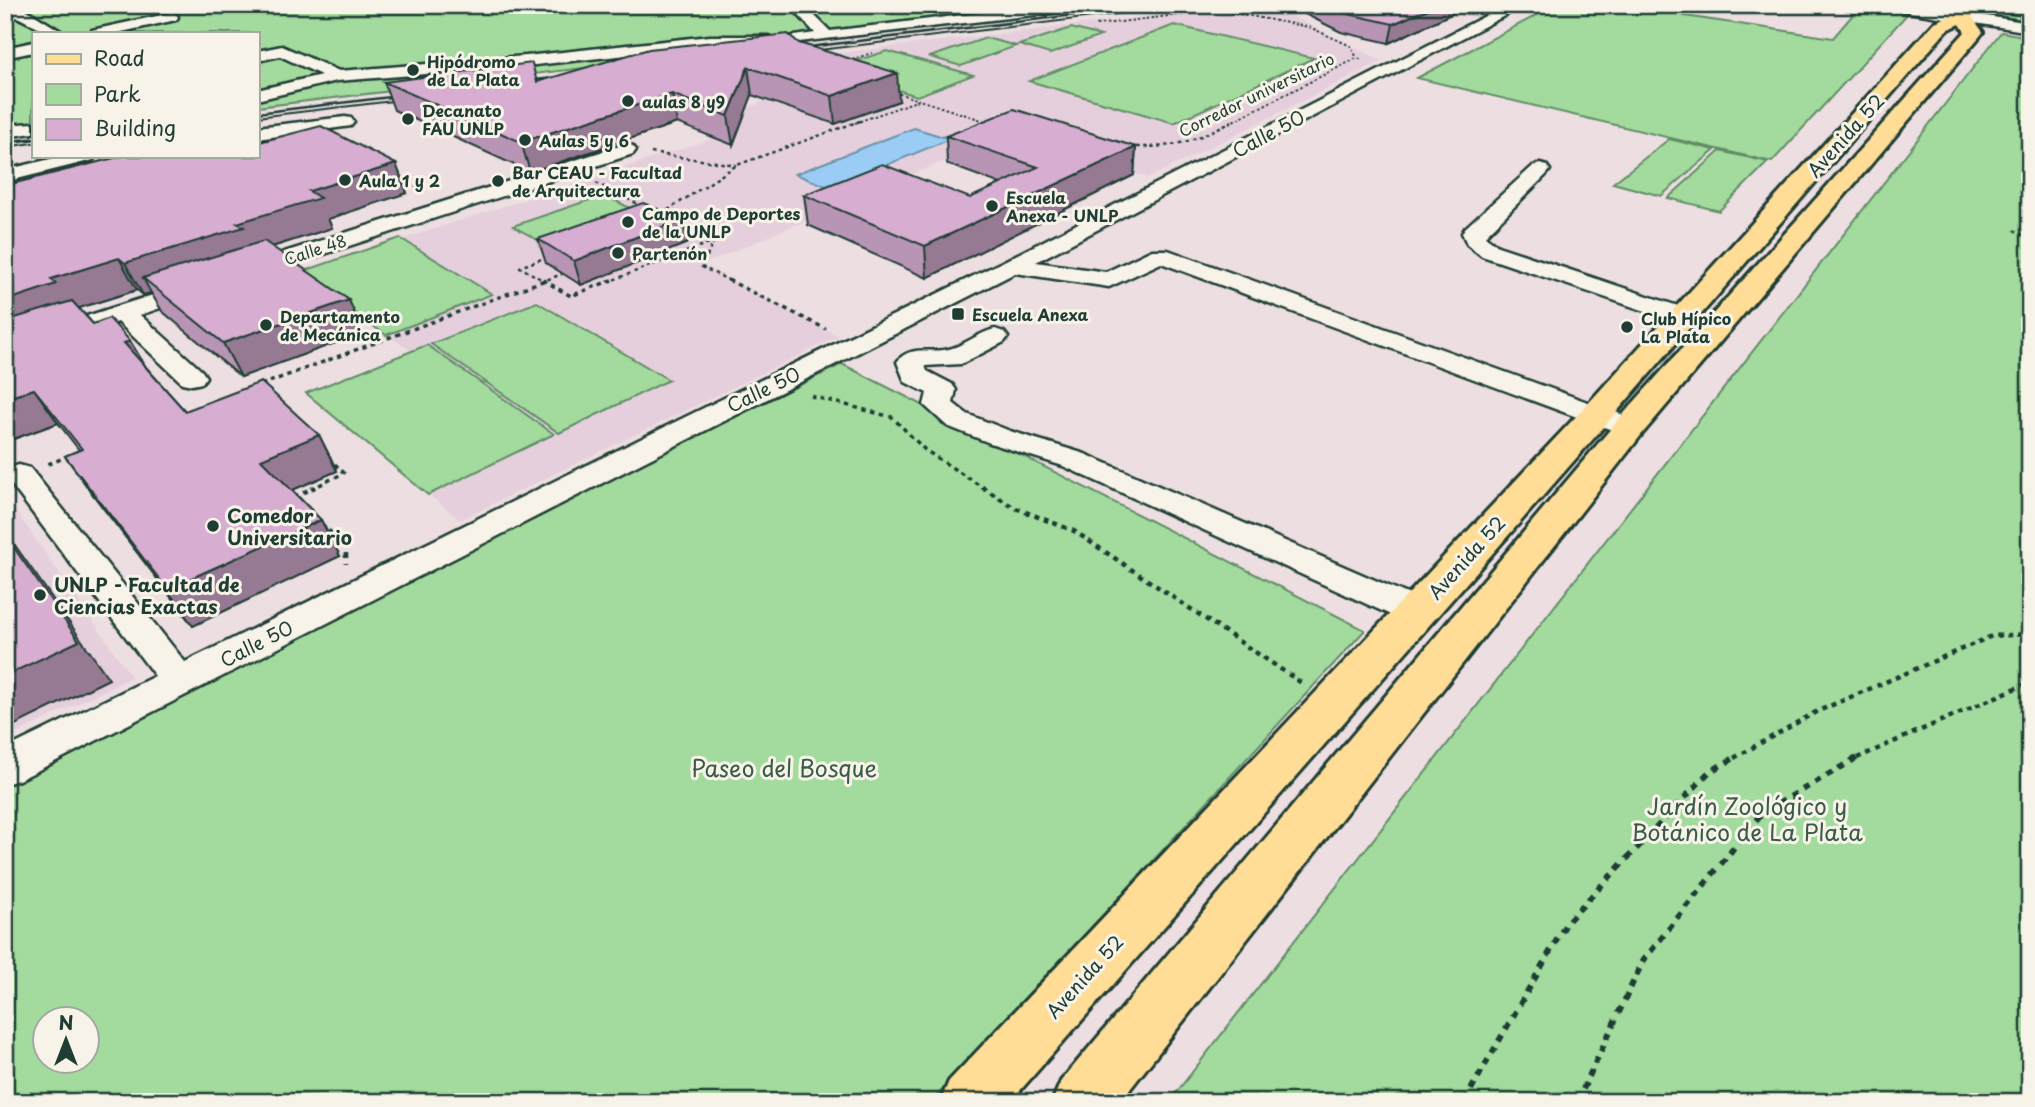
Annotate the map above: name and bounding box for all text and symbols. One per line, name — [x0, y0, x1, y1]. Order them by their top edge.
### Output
legend — [32, 32, 259, 158]
text: Road — [94, 41, 145, 73]
street label: Corredor universitario — [1174, 46, 1338, 142]
place label: Hipódromo de La Plata — [427, 49, 520, 91]
marker: Hipódromo de La Plata — [405, 62, 421, 78]
text: Park — [94, 77, 141, 109]
street label: Avenida 52 — [1800, 87, 1890, 183]
place label: aulas 8 y9 — [642, 89, 725, 113]
marker: aulas 8 y9 — [620, 93, 636, 109]
place label: Decanato FAU UNLP — [422, 98, 505, 140]
street label: Calle 50 — [1227, 102, 1309, 164]
text: Building — [94, 111, 176, 143]
marker: Decanato FAU UNLP — [400, 111, 416, 127]
place label: Aulas 5 y 6 — [538, 128, 629, 152]
marker: Aulas 5 y 6 — [517, 132, 533, 148]
place label: Bar CEAU - Facultad de Arquitectura — [512, 160, 682, 202]
place label: Aula 1 y 2 — [358, 168, 440, 192]
marker: Aula 1 y 2 — [337, 172, 353, 188]
marker: Bar CEAU - Facultad de Arquitectura — [490, 173, 506, 189]
place label: Escuela Anexa - UNLP — [1005, 185, 1119, 227]
marker: Escuela Anexa - UNLP — [984, 198, 1000, 214]
place label: Campo de Deportes de la UNLP — [642, 201, 801, 243]
marker: Campo de Deportes de la UNLP — [620, 214, 636, 230]
street label: Calle 48 — [281, 228, 349, 270]
place label: Partenón — [632, 241, 707, 265]
marker: Partenón — [610, 245, 626, 261]
place label: Escuela Anexa — [972, 302, 1089, 326]
place label: Departamento de Mecánica — [280, 304, 400, 346]
marker: Escuela Anexa — [950, 306, 966, 322]
place label: Club Hípico La Plata — [1641, 306, 1731, 348]
marker: Departamento de Mecánica — [258, 317, 274, 333]
marker: Club Hípico La Plata — [1619, 319, 1635, 335]
street label: Calle 50 — [722, 359, 804, 419]
place label: Comedor Universitario — [227, 501, 352, 551]
street label: Avenida 52 — [1421, 509, 1511, 605]
marker: Comedor Universitario — [205, 518, 221, 534]
place label: UNLP - Facultad de Ciencias Exactas — [54, 570, 240, 620]
marker: UNLP - Facultad de Ciencias Exactas — [32, 587, 48, 603]
street label: Calle 50 — [215, 613, 297, 673]
park label: Paseo del Bosque — [691, 750, 877, 785]
park label: Jardín Zoológico y Botánico de La Plata — [1631, 788, 1863, 849]
street label: Avenida 52 — [1039, 928, 1129, 1024]
north arrow — [32, 1006, 102, 1076]
text: N — [58, 1008, 74, 1036]

